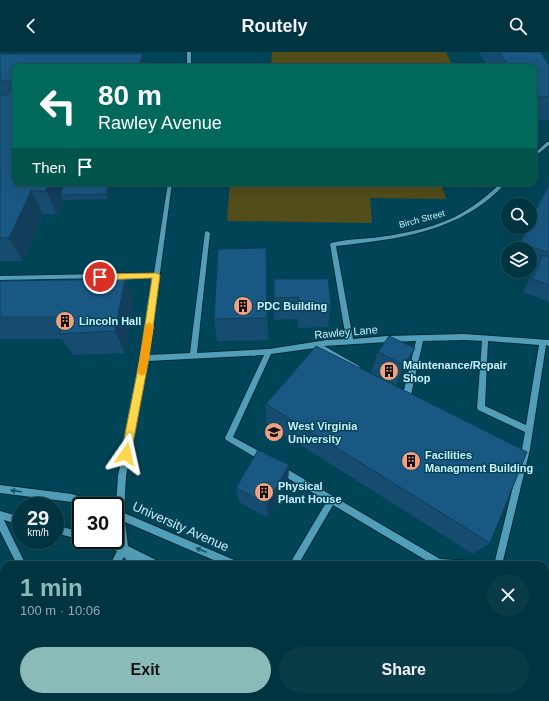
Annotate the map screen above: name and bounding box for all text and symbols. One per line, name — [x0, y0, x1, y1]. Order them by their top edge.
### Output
icon: back — [20, 15, 42, 37]
icon: search — [507, 15, 529, 37]
text: Routely — [241, 16, 308, 36]
icon: left — [32, 80, 84, 132]
text: 80 m — [98, 80, 162, 111]
text: Rawley Avenue — [98, 113, 222, 133]
icon: arrive — [74, 156, 96, 178]
text: Then — [32, 159, 66, 176]
map controls — [501, 198, 537, 278]
button: search — [501, 198, 537, 234]
street label: Birch Street — [398, 208, 446, 230]
button: layers — [501, 242, 537, 278]
pin — [83, 260, 117, 294]
icon: arrive — [89, 266, 111, 288]
building icon: PDC Building — [232, 295, 254, 317]
place label: PDC Building — [257, 300, 327, 312]
building icon: Lincoln Hall — [54, 310, 76, 332]
place label: Lincoln Hall — [79, 315, 141, 327]
street label: Rawley Lane — [314, 323, 378, 341]
place label: Maintenance/Repair Shop — [403, 359, 508, 384]
building icon: Maintenance/Repair Shop — [378, 360, 400, 382]
place label: West Virginia University — [288, 420, 358, 445]
school or university icon: West Virginia University — [263, 421, 285, 443]
position arrow — [105, 433, 147, 475]
place label: Facilities Managment Building — [425, 449, 533, 474]
building icon: Facilities Managment Building — [400, 450, 422, 472]
place label: Physical Plant House — [278, 480, 342, 505]
building icon: Physical Plant House — [253, 481, 275, 503]
one-way arrow — [10, 488, 22, 494]
speed limit sign: 30 — [72, 497, 124, 549]
street label: University Avenue — [130, 498, 231, 554]
text: 29 — [27, 507, 49, 529]
text: km/h — [27, 527, 49, 538]
one-way arrow — [195, 547, 206, 553]
text: 1 min — [20, 574, 83, 601]
button: close — [487, 574, 529, 616]
text: 100 m · 10:06 — [20, 603, 100, 618]
button: Exit — [20, 647, 271, 693]
button: Share — [279, 647, 529, 693]

